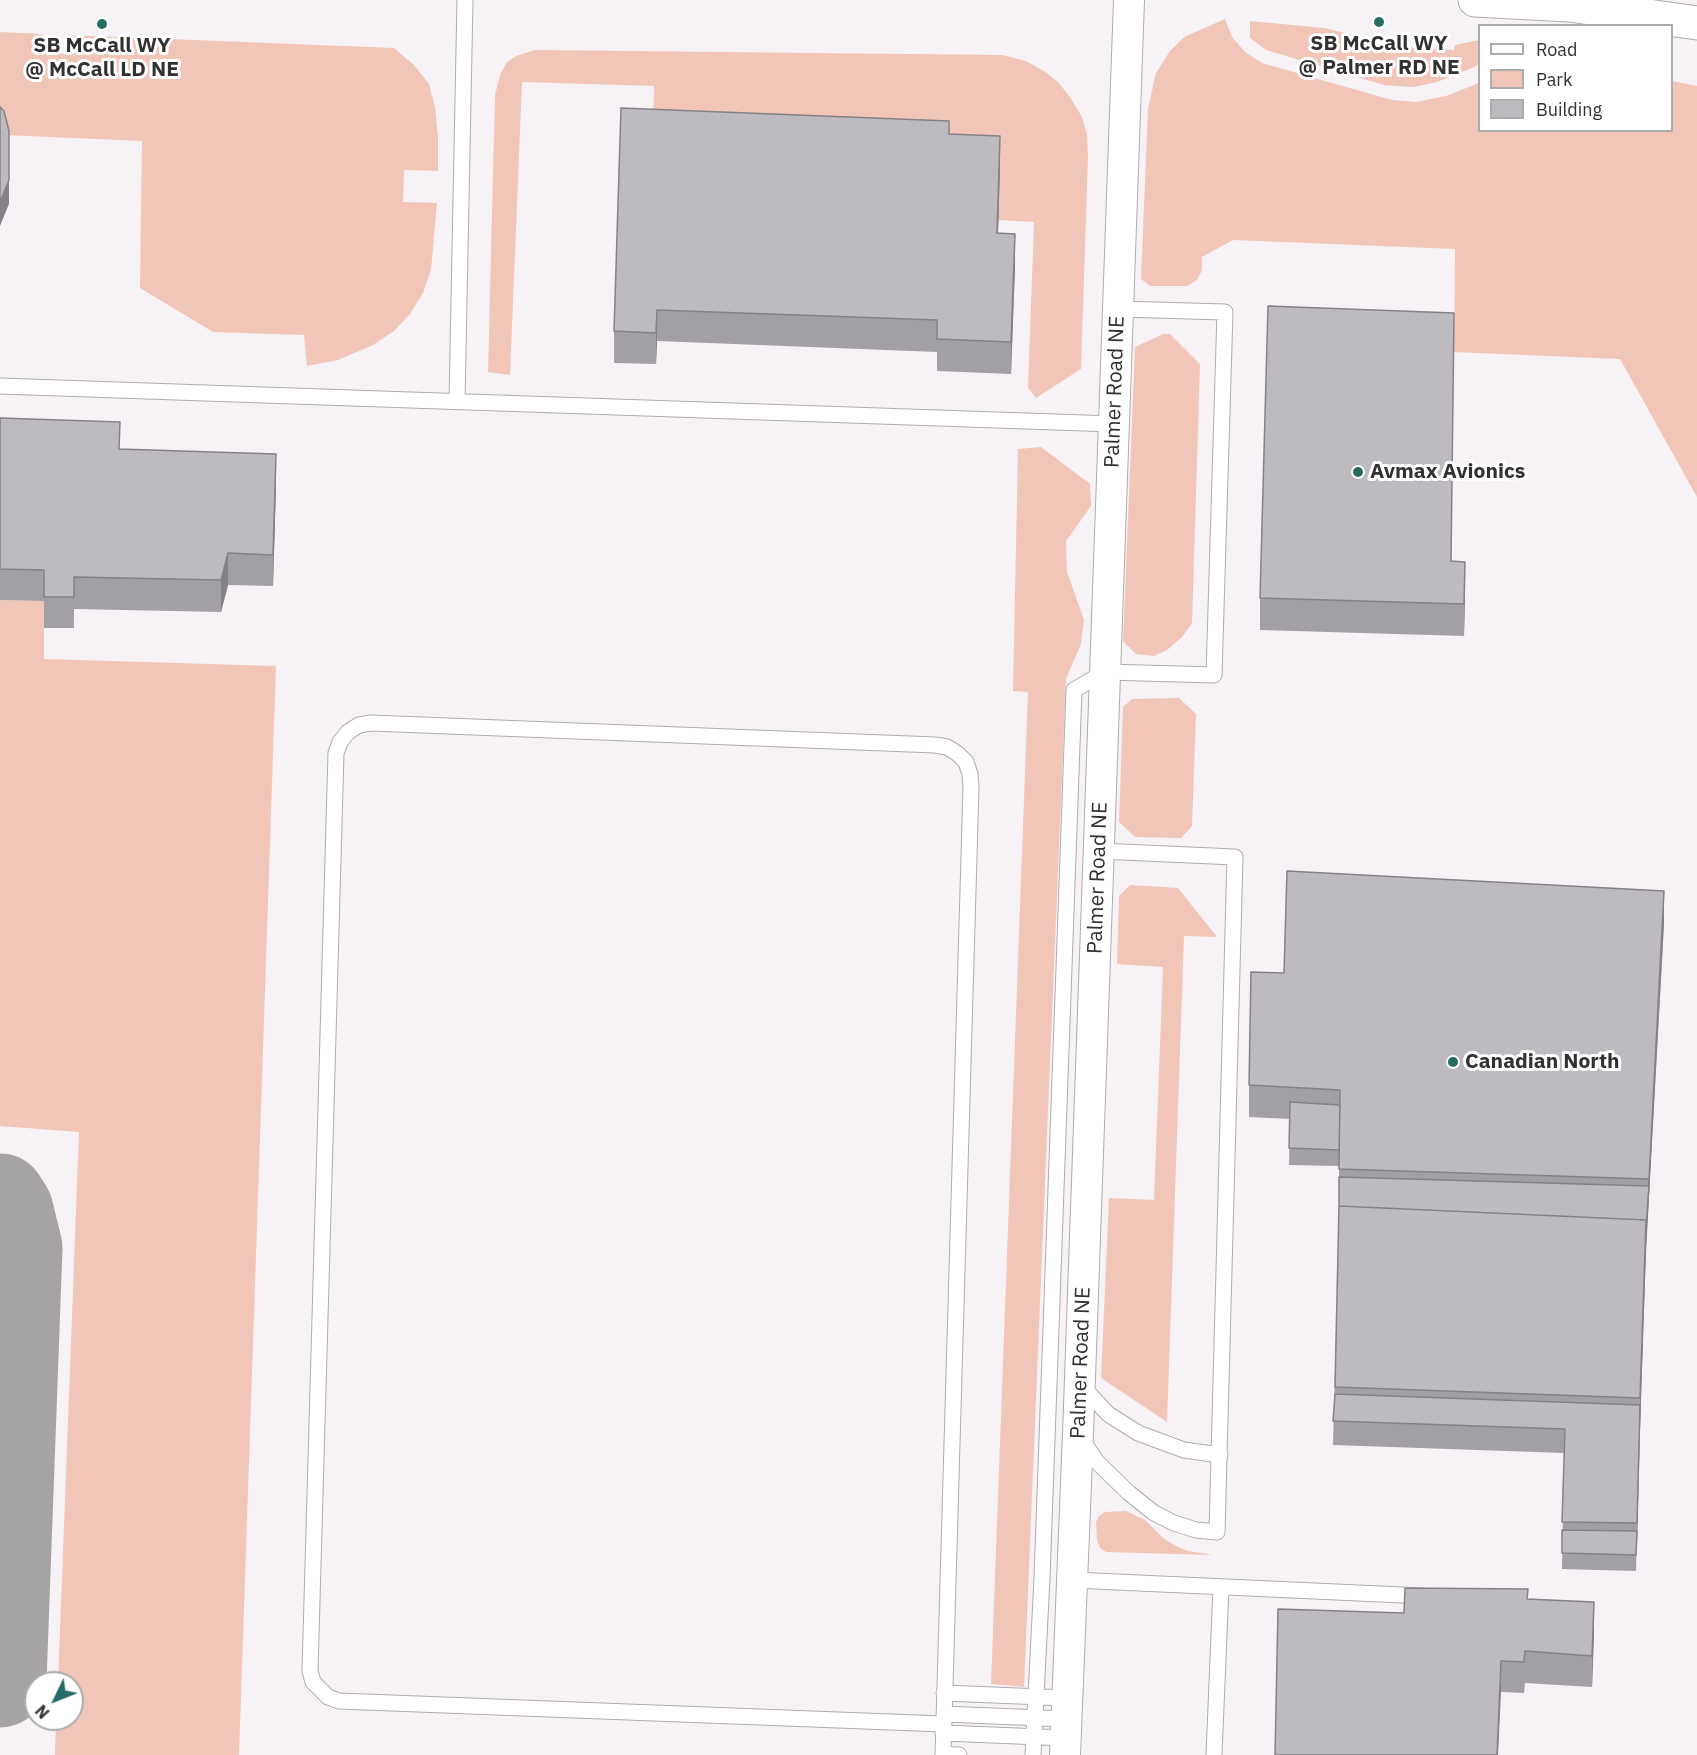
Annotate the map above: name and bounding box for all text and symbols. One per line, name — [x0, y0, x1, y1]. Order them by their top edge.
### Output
marker: SB McCall WY @ Palmer RD NE — [1372, 15, 1386, 29]
marker: SB McCall WY @ McCall LD NE — [95, 17, 109, 31]
legend — [1478, 24, 1673, 132]
place label: SB McCall WY @ Palmer RD NE — [1298, 31, 1460, 81]
place label: SB McCall WY @ McCall LD NE — [25, 33, 179, 83]
text: Road — [1536, 38, 1577, 61]
text: Park — [1536, 68, 1572, 91]
text: Building — [1536, 98, 1602, 121]
street label: Palmer Road NE — [1100, 315, 1130, 469]
place label: Avmax Avionics — [1370, 459, 1525, 485]
marker: Avmax Avionics — [1351, 465, 1365, 479]
street label: Palmer Road NE — [1083, 801, 1113, 955]
place label: Canadian North — [1465, 1049, 1619, 1075]
marker: Canadian North — [1446, 1055, 1460, 1069]
street label: Palmer Road NE — [1066, 1286, 1096, 1440]
north arrow — [24, 1671, 84, 1731]
text: N — [31, 1701, 54, 1723]

